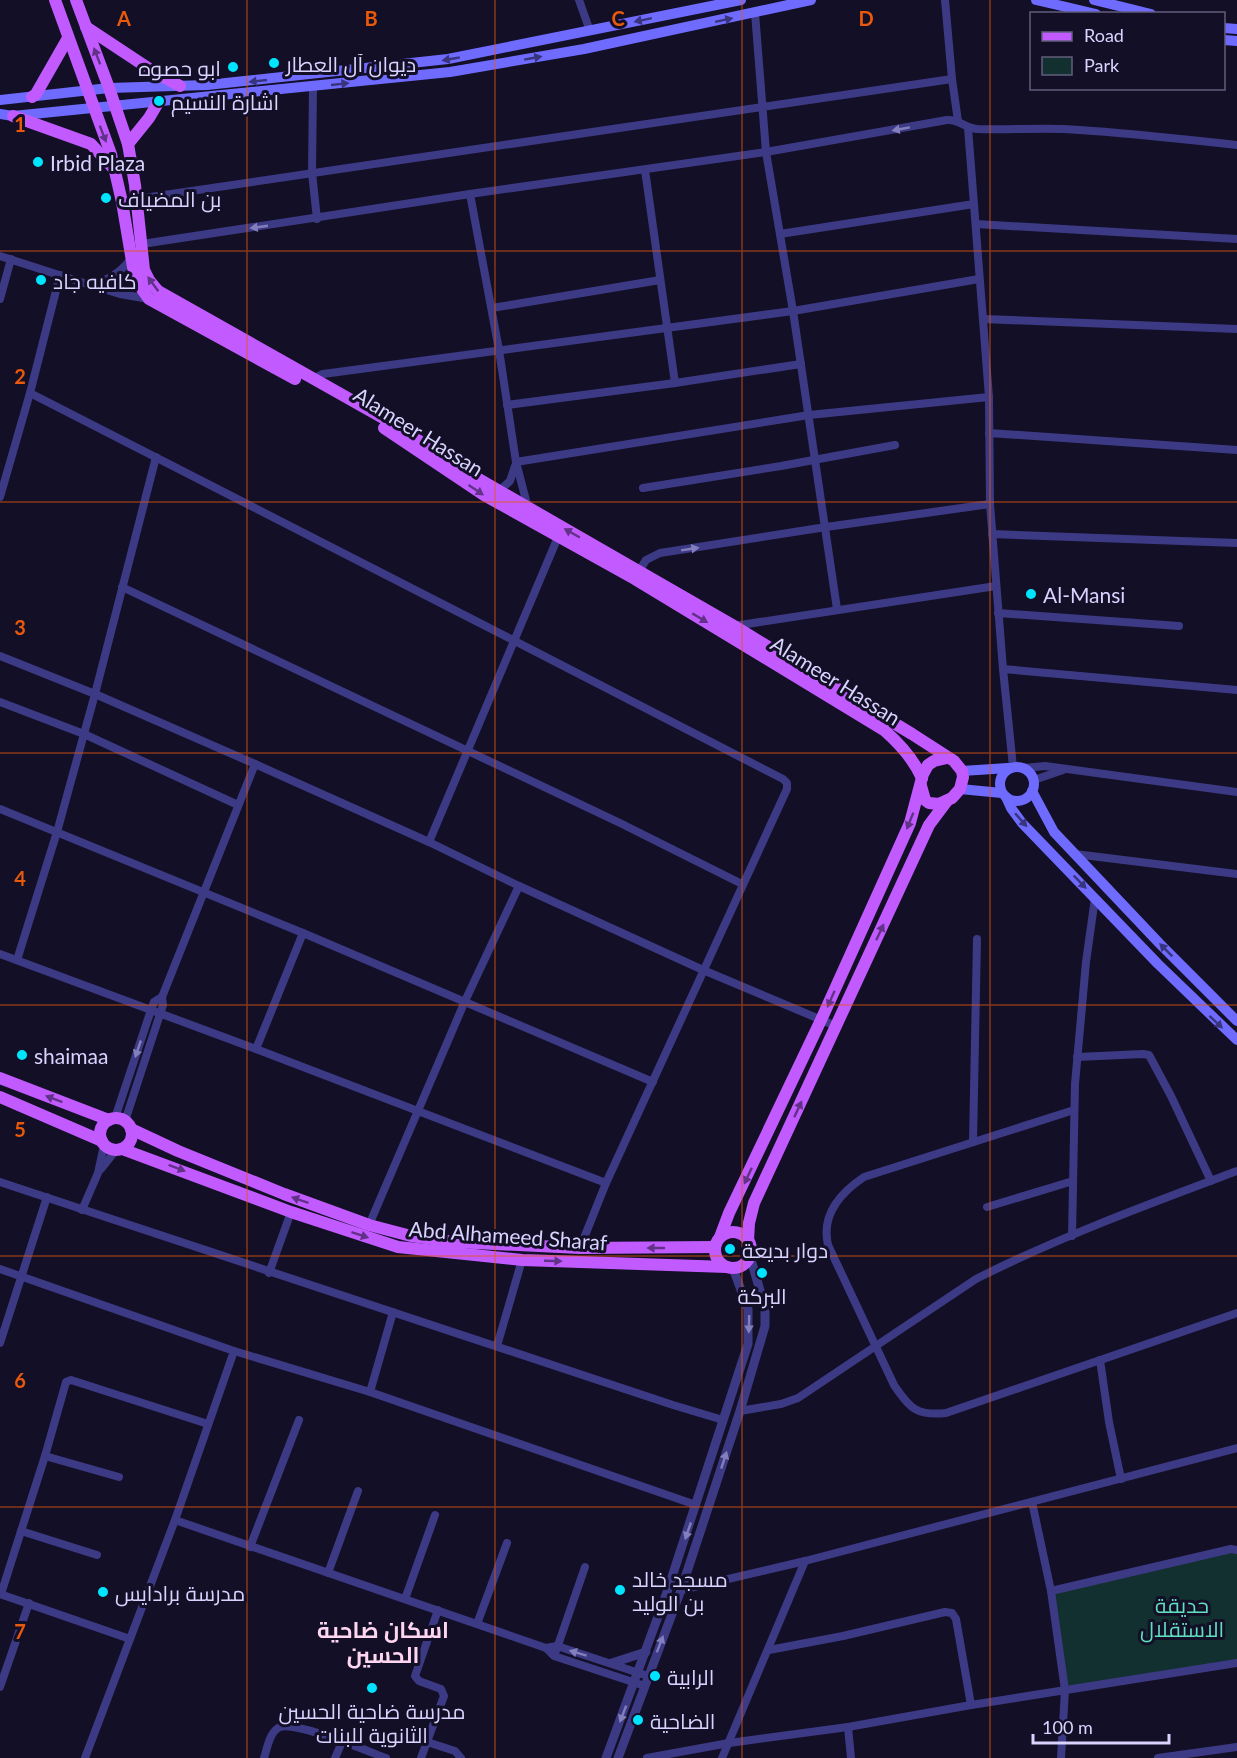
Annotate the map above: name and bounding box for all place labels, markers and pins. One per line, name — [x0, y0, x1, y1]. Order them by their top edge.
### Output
place label: ديوان آل العطار — [285, 51, 416, 78]
place label: ابو حصوه — [138, 55, 221, 81]
marker: ديوان آل العطار — [267, 56, 281, 70]
marker: ابو حصوه — [226, 60, 240, 74]
place label: اشارة النسيم — [171, 89, 279, 117]
marker: اشارة النسيم — [152, 94, 166, 108]
place label: Irbid Plaza — [50, 150, 145, 175]
marker: Irbid Plaza — [31, 155, 45, 169]
place label: بن المضياف — [118, 186, 221, 213]
marker: بن المضياف — [99, 191, 113, 205]
place label: كافيه جاد — [53, 268, 137, 293]
marker: كافيه جاد — [34, 273, 48, 287]
place label: Al-Mansi — [1043, 582, 1125, 607]
marker: Al-Mansi — [1024, 587, 1038, 601]
place label: shaimaa — [34, 1043, 108, 1068]
marker: shaimaa — [15, 1048, 29, 1062]
place label: دوار بديعة — [742, 1237, 828, 1263]
marker: دوار بديعة — [723, 1242, 737, 1256]
marker: البركة — [755, 1266, 769, 1280]
place label: البركة — [737, 1283, 787, 1309]
place label: مسجد خالد بن الوليد — [632, 1566, 728, 1617]
place label: مدرسة برادايس — [115, 1580, 245, 1607]
marker: مسجد خالد بن الوليد — [613, 1583, 627, 1597]
marker: مدرسة برادايس — [96, 1585, 110, 1599]
place label: الرابية — [667, 1664, 714, 1690]
marker: الرابية — [648, 1669, 662, 1683]
marker: مدرسة ضاحية الحسين الثانوية للبنات — [365, 1681, 379, 1695]
place label: مدرسة ضاحية الحسين الثانوية للبنات — [279, 1698, 465, 1748]
place label: الضاحية — [650, 1708, 716, 1733]
marker: الضاحية — [631, 1713, 645, 1727]

